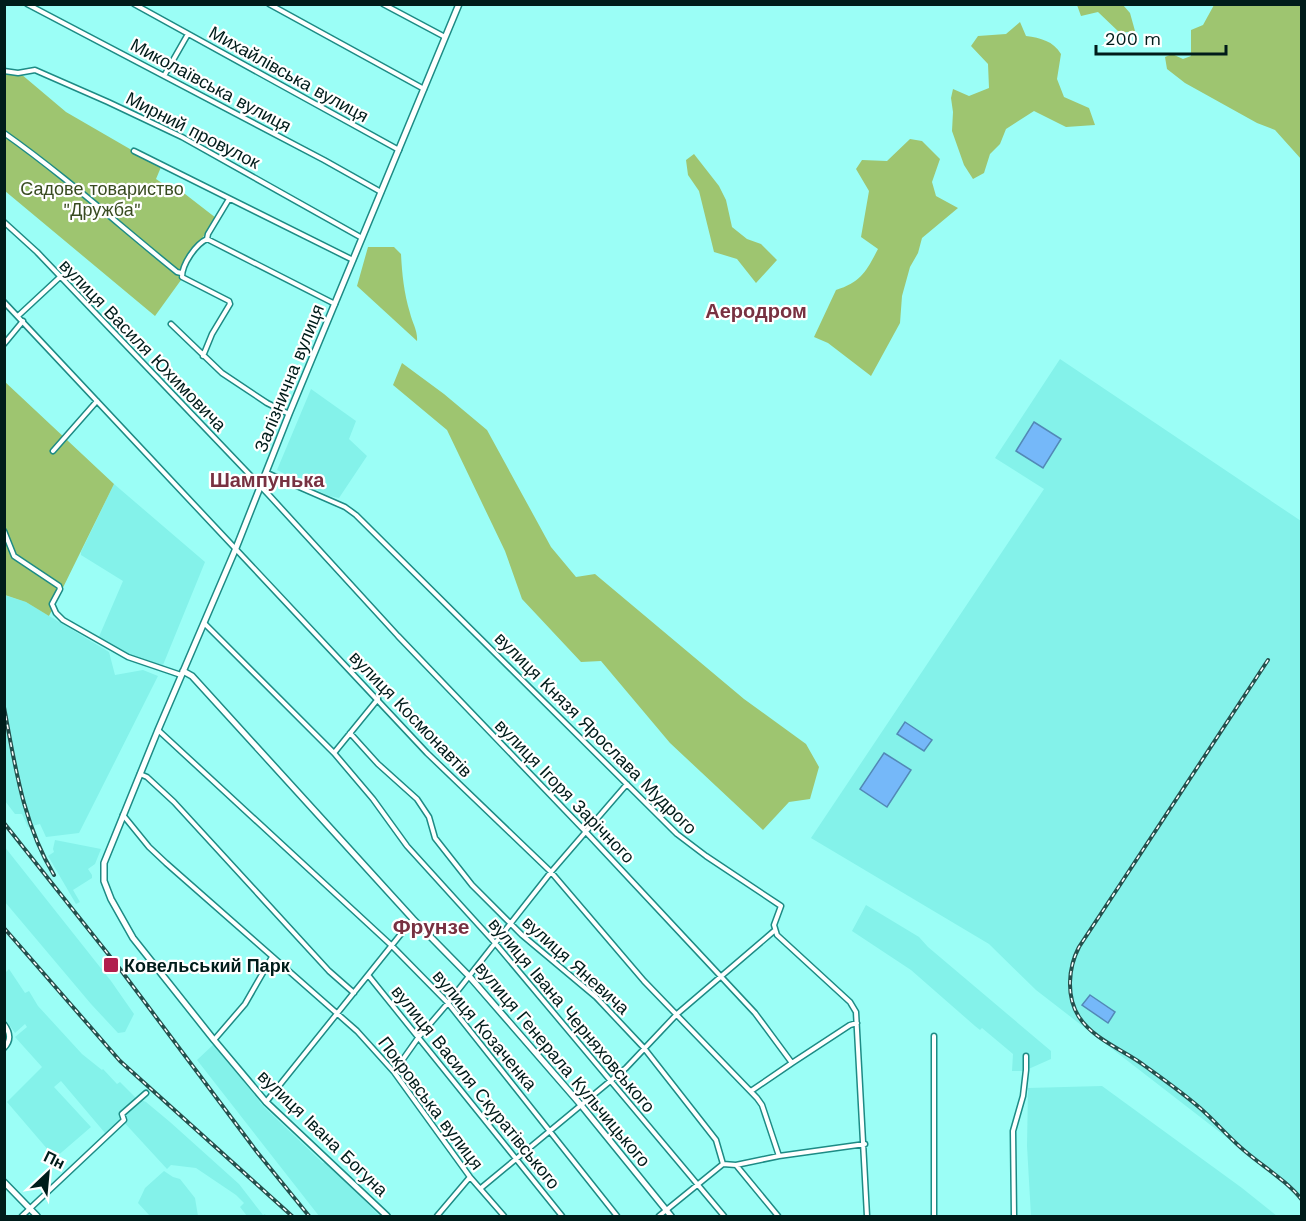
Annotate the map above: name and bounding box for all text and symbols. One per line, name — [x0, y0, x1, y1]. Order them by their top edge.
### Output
scale bar — [1096, 18, 1226, 56]
street label: Михайлівська вулиця — [206, 21, 372, 127]
text: 200 m — [1105, 28, 1161, 49]
street label: Миколаївська вулиця — [127, 34, 295, 136]
street label: Мирний провулок — [123, 87, 264, 173]
park label: Садове товариство "Дружба" — [20, 178, 184, 220]
street label: вулиця Василя Юхимовича — [55, 255, 231, 436]
district label: Аеродром — [705, 299, 807, 323]
street label: Залізнична вулиця — [250, 301, 328, 455]
district label: Шампунька — [210, 468, 325, 492]
street label: вулиця Князя Ярослава Мудрого — [491, 628, 701, 838]
street label: вулиця Космонавтів — [345, 647, 477, 781]
street label: вулиця Ігоря Зарічного — [491, 715, 639, 867]
street label: вулиця Яневича — [518, 912, 634, 1019]
street label: вулиця Івана Черняховського — [484, 913, 660, 1117]
district label: Фрунзе — [393, 914, 469, 939]
place label: Ковельський Парк — [124, 955, 291, 976]
marker: Ковельський Парк — [102, 956, 120, 974]
street label: вулиця Генерала Кульчицького — [471, 957, 655, 1171]
street label: вулиця Козаченка — [429, 966, 542, 1095]
street label: вулиця Василя Скуратівського — [387, 981, 565, 1193]
street label: Покровська вулиця — [374, 1032, 488, 1174]
street label: вулиця Івана Богуна — [254, 1066, 393, 1201]
north arrow — [18, 1143, 78, 1203]
text: Пн — [41, 1147, 68, 1173]

